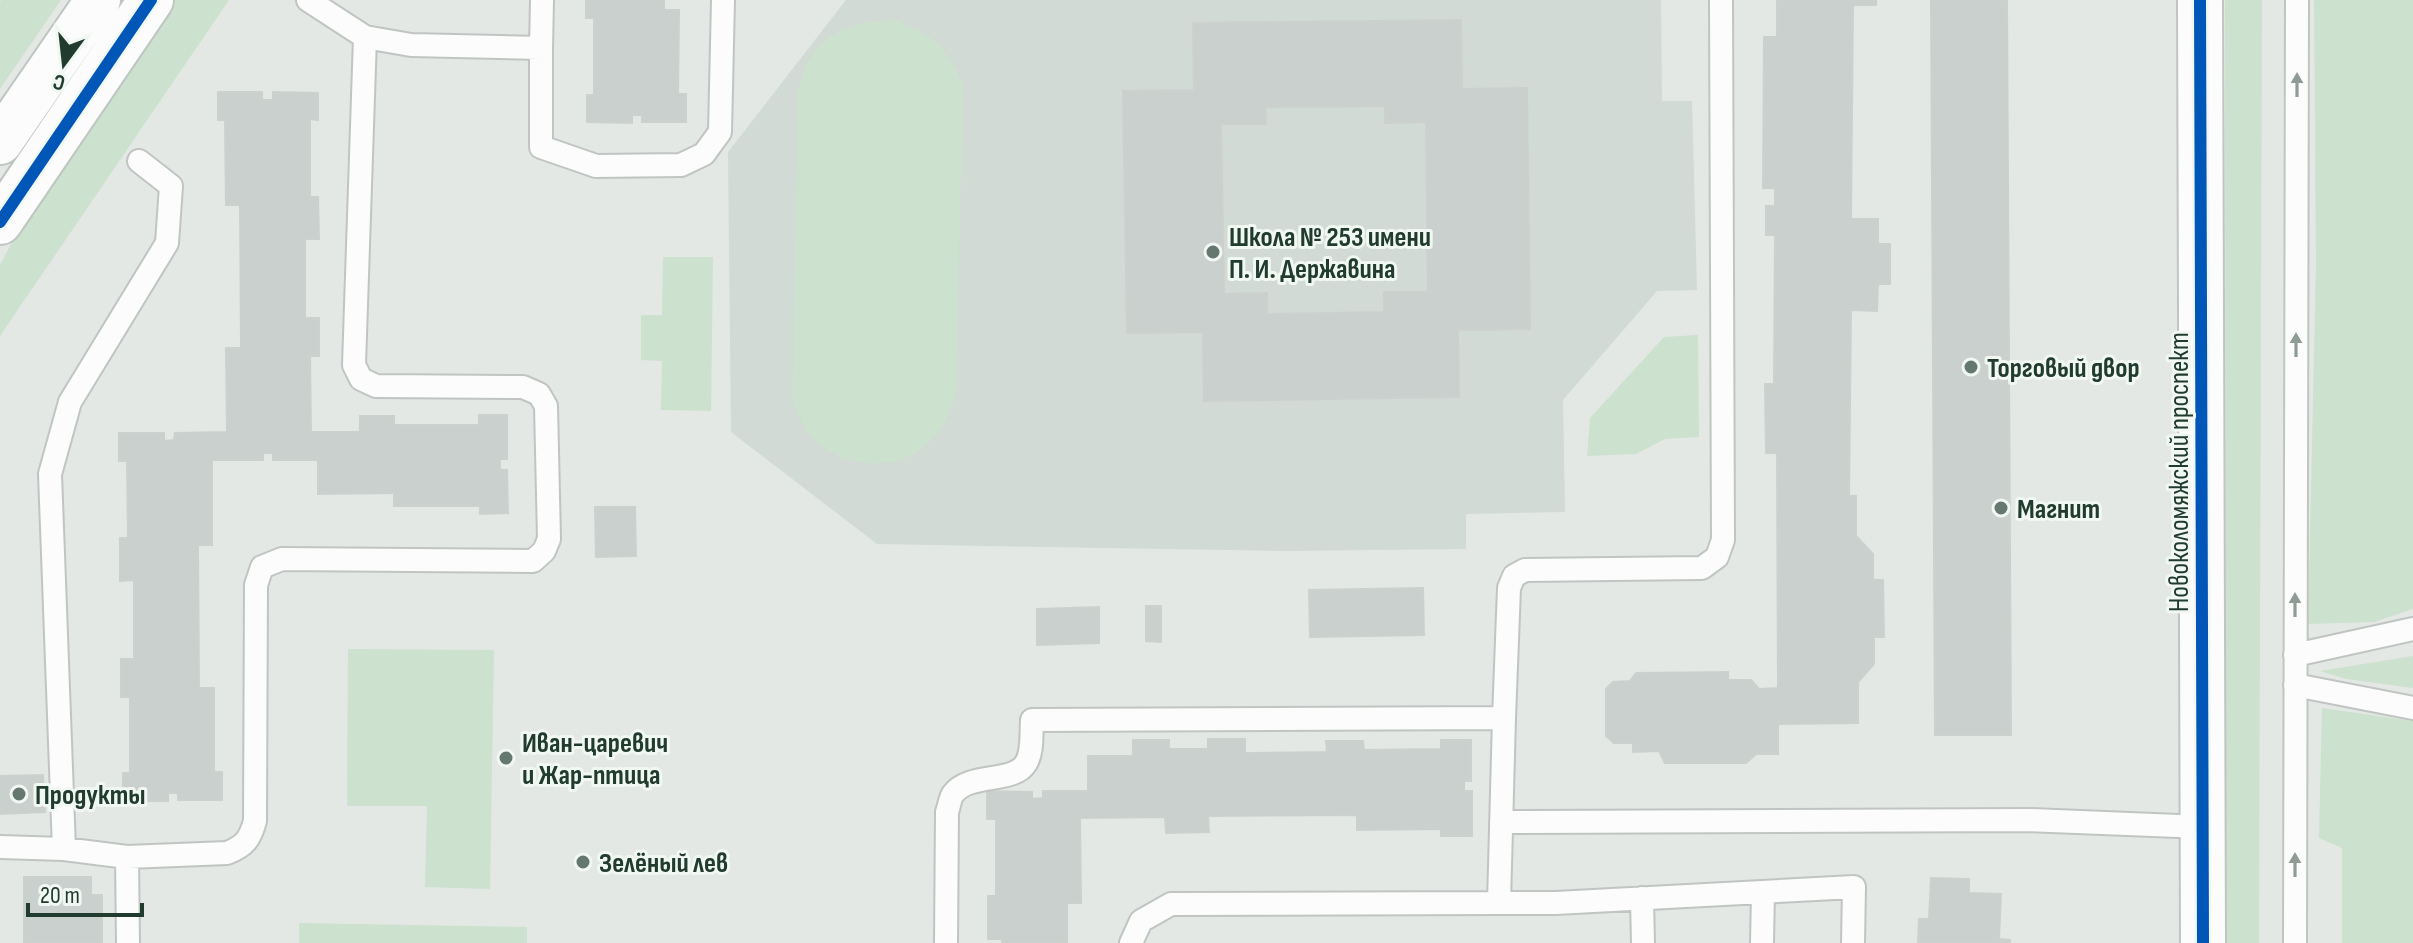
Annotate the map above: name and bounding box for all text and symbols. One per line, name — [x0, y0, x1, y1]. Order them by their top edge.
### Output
north arrow — [24, 24, 104, 104]
text: С — [50, 67, 68, 96]
one-way arrow — [2291, 72, 2303, 97]
place label: Школа № 253 имени П. И. Державина — [1229, 221, 1431, 286]
marker: Школа № 253 имени П. И. Державина — [1204, 243, 1222, 261]
street label: Новоколомяжский проспект — [2163, 332, 2196, 612]
one-way arrow — [2290, 332, 2302, 357]
place label: Торговый двор — [1987, 352, 2140, 385]
marker: Торговый двор — [1962, 358, 1980, 376]
place label: Магнит — [2017, 493, 2100, 526]
marker: Магнит — [1992, 499, 2010, 517]
one-way arrow — [2289, 592, 2301, 617]
place label: Иван-царевич и Жар-птица — [522, 727, 668, 792]
marker: Иван-царевич и Жар-птица — [497, 749, 515, 767]
place label: Продукты — [35, 779, 146, 812]
marker: Продукты — [10, 785, 28, 803]
place label: Зелёный лев — [599, 847, 728, 880]
one-way arrow — [2289, 852, 2301, 877]
marker: Зелёный лев — [574, 853, 592, 871]
scale bar — [28, 867, 142, 917]
text: 20 m — [40, 881, 80, 910]

